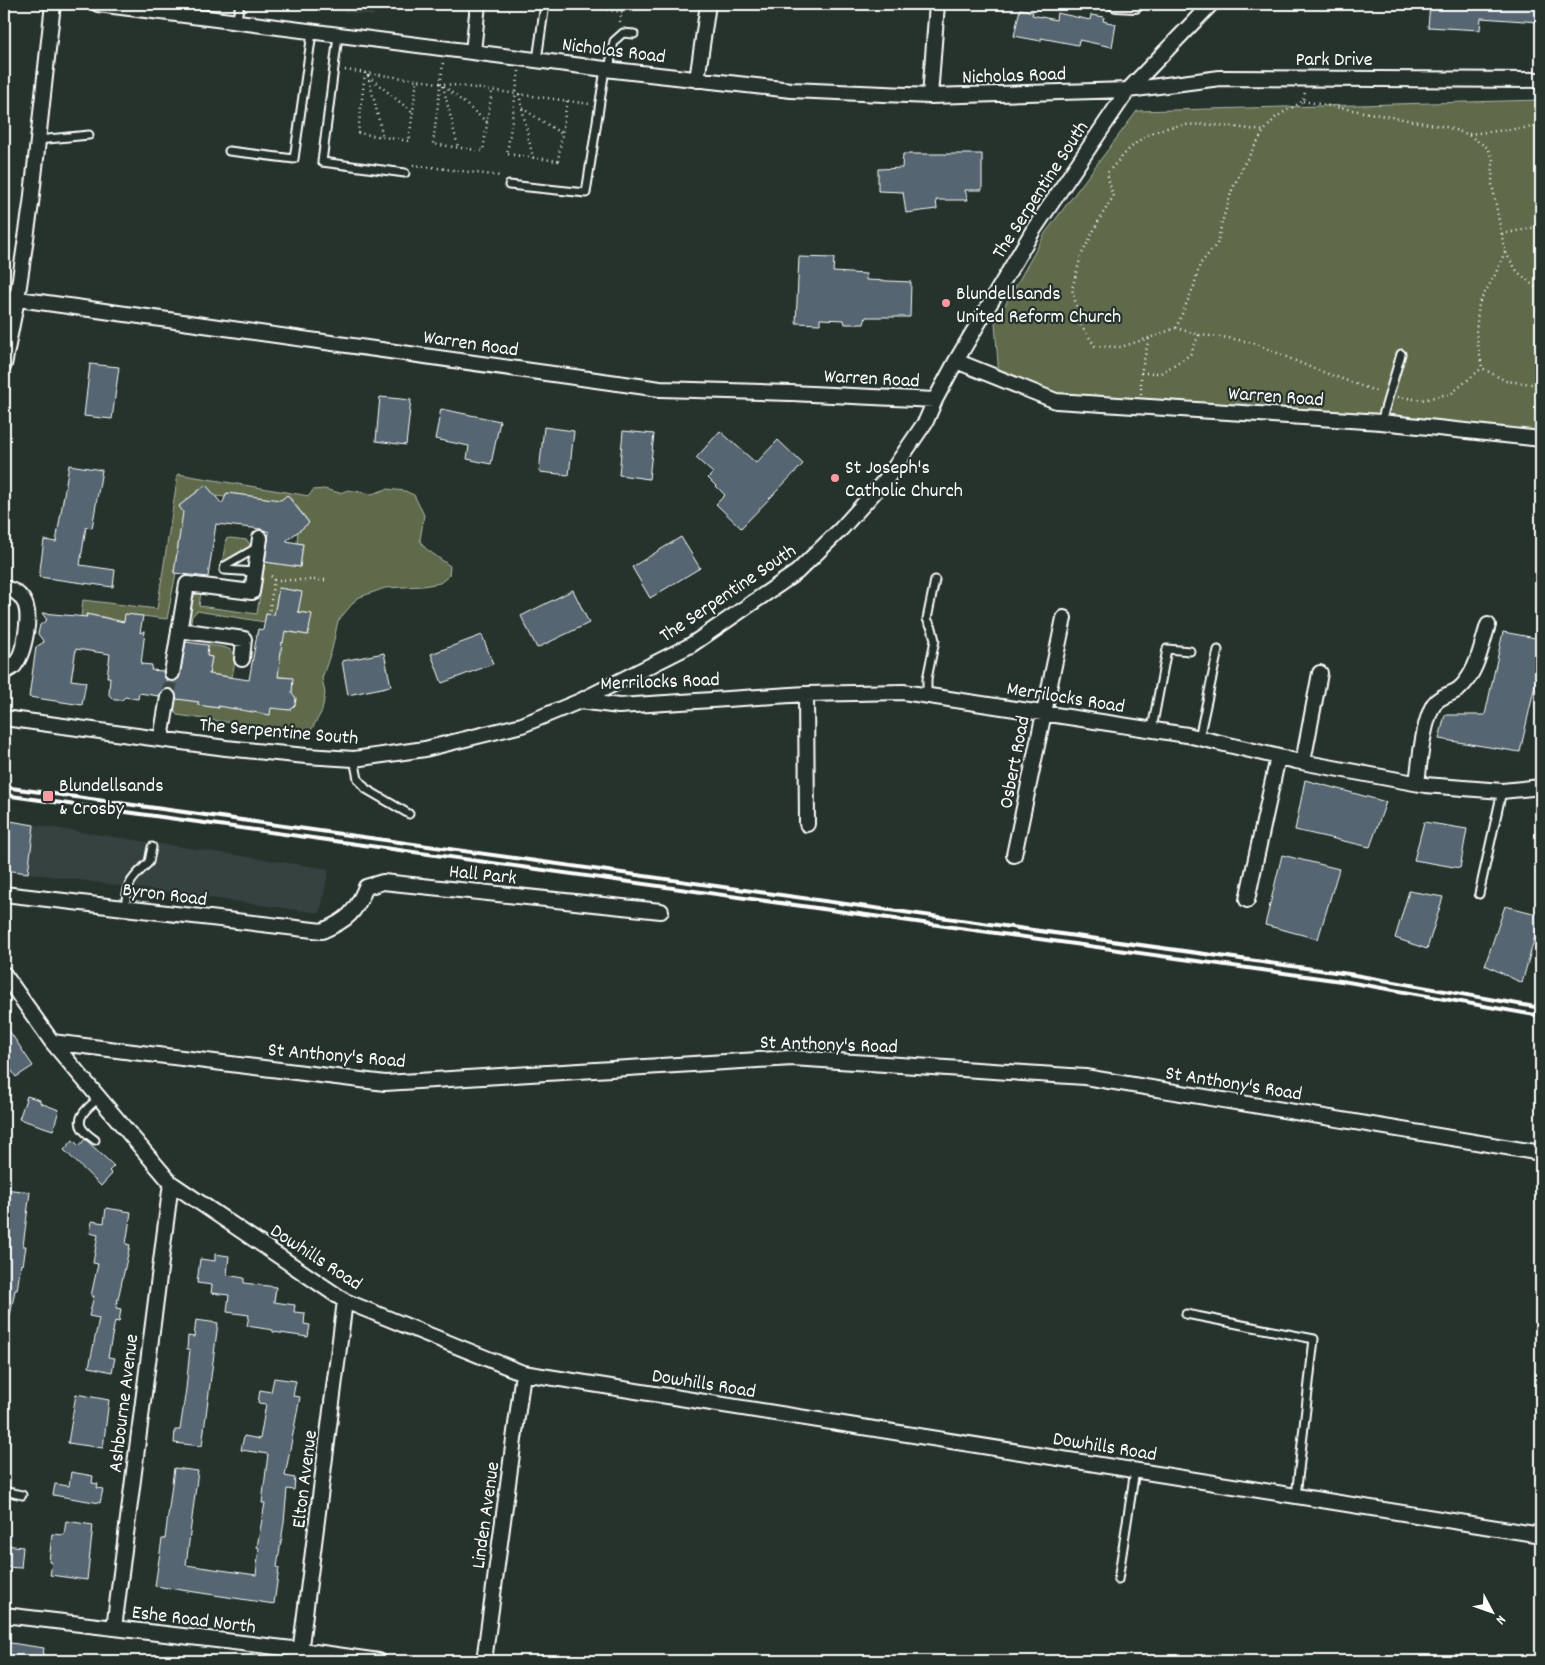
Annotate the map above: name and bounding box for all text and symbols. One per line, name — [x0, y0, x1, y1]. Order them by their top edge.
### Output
street label: Nicholas Road — [560, 32, 667, 72]
street label: Park Drive — [1295, 47, 1373, 75]
street label: Nicholas Road — [962, 61, 1067, 93]
street label: The Serpentine South — [986, 116, 1097, 265]
place label: Blundellsands United Reform Church — [956, 281, 1121, 332]
marker: Blundellsands United Reform Church — [940, 297, 952, 309]
street label: Warren Road — [421, 324, 520, 365]
street label: Warren Road — [823, 364, 920, 396]
street label: Warren Road — [1227, 381, 1325, 415]
place label: St Joseph's Catholic Church — [845, 455, 963, 506]
marker: St Joseph's Catholic Church — [829, 472, 841, 484]
street label: The Serpentine South — [655, 538, 803, 651]
street label: Merrilocks Road — [600, 667, 720, 699]
street label: Merrilocks Road — [1004, 676, 1127, 722]
street label: The Serpentine South — [198, 712, 359, 754]
street label: Osbert Road — [993, 714, 1039, 811]
place label: Blundellsands & Crosby — [59, 773, 164, 824]
marker: Blundellsands & Crosby — [41, 789, 55, 803]
street label: Hall Park — [448, 859, 518, 893]
street label: Byron Road — [121, 877, 209, 915]
street label: St Anthony's Road — [759, 1030, 898, 1062]
street label: St Anthony's Road — [267, 1037, 407, 1077]
street label: St Anthony's Road — [1163, 1060, 1304, 1110]
street label: Dowhills Road — [264, 1218, 367, 1299]
street label: Ashbourne Avenue — [103, 1332, 147, 1474]
street label: Dowhills Road — [650, 1363, 757, 1407]
street label: Dowhills Road — [1051, 1426, 1158, 1470]
street label: Elton Avenue — [286, 1429, 326, 1530]
street label: Linden Avenue — [466, 1460, 508, 1571]
north arrow — [1468, 1588, 1518, 1638]
street label: Eshe Road North — [130, 1599, 257, 1642]
text: N — [1490, 1610, 1510, 1628]

